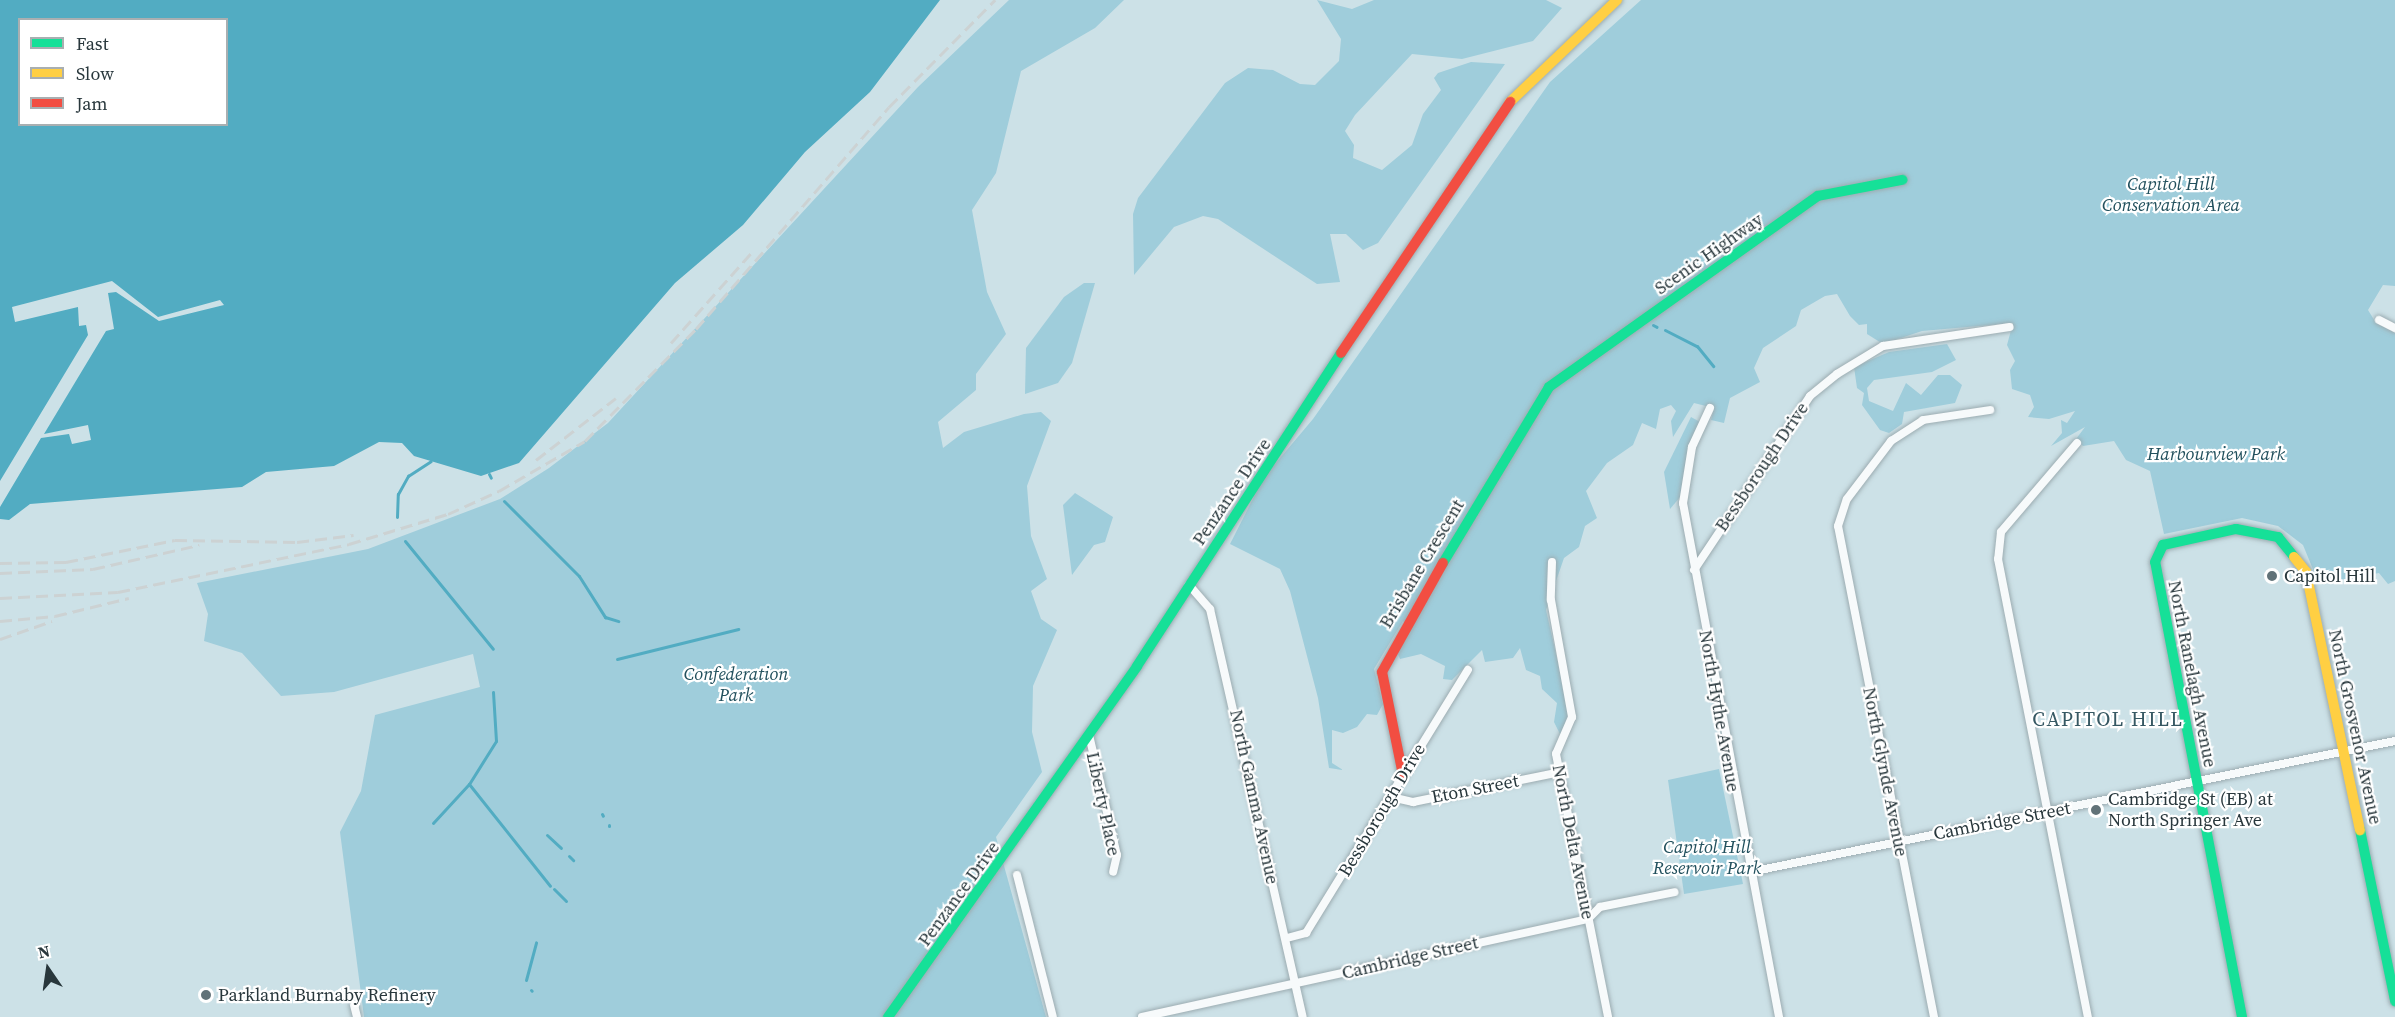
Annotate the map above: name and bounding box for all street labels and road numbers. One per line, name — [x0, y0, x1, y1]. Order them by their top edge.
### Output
street label: Scenic Highway — [1651, 209, 1767, 299]
street label: Bessborough Drive — [1711, 398, 1813, 536]
street label: Penzance Drive — [1188, 435, 1276, 549]
street label: Brisbane Crescent — [1375, 496, 1469, 632]
street label: North Ranelagh Avenue — [2163, 579, 2221, 769]
street label: North Hythe Avenue — [1694, 628, 1744, 794]
street label: North Grosvenor Avenue — [2324, 628, 2386, 826]
street label: North Glynde Avenue — [1858, 686, 1912, 858]
street label: North Gamma Avenue — [1225, 708, 1283, 886]
street label: Bessborough Drive — [1334, 740, 1430, 880]
street label: Liberty Place — [1081, 750, 1125, 858]
street label: North Delta Avenue — [1547, 763, 1599, 921]
street label: Eton Street — [1430, 770, 1520, 808]
street label: Cambridge Street — [1932, 797, 2072, 845]
street label: Penzance Drive — [914, 837, 1004, 951]
street label: Cambridge Street — [1340, 932, 1480, 984]

